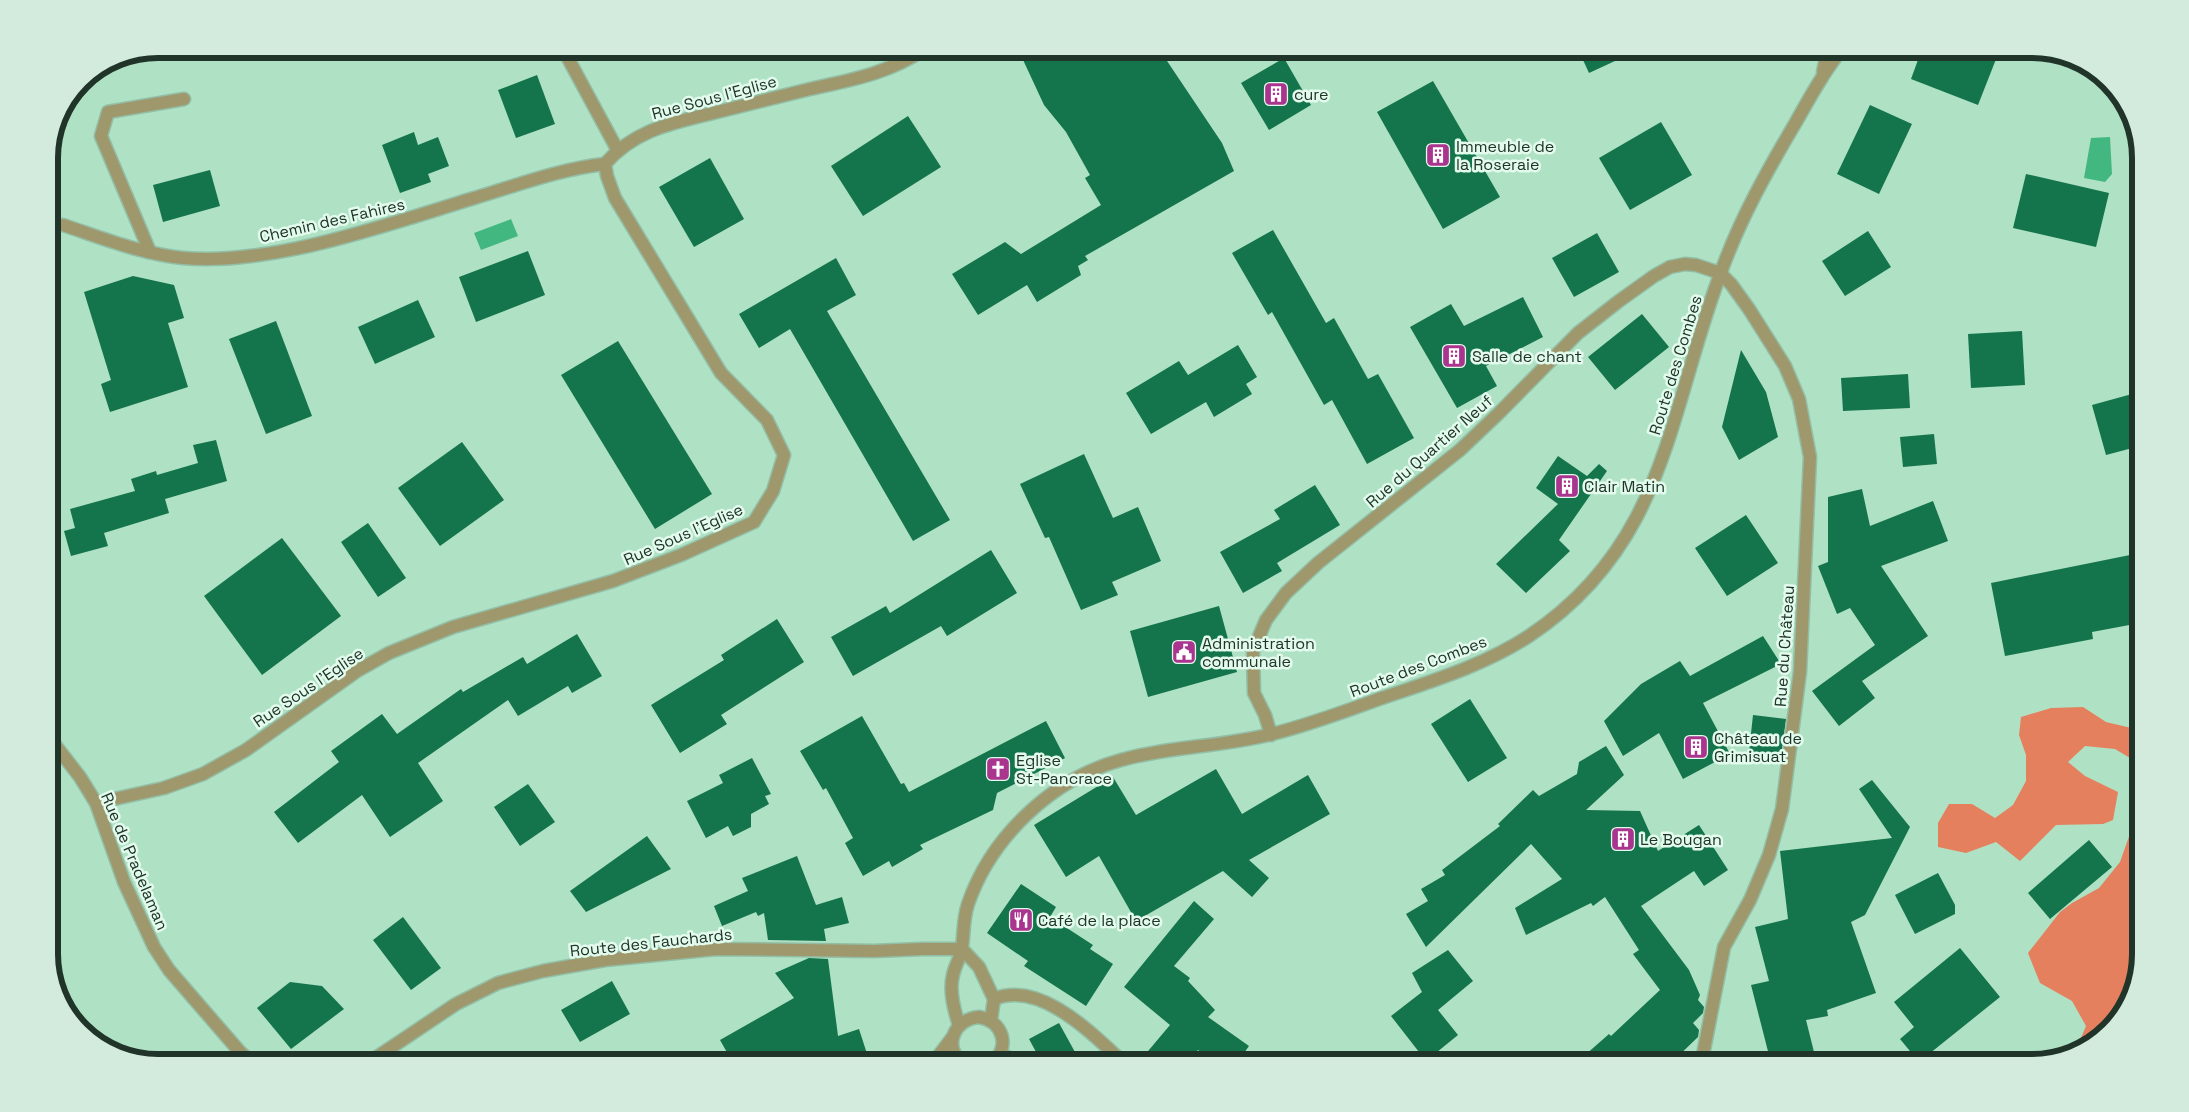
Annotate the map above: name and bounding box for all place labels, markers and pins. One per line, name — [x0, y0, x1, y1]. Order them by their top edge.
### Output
building icon: cure — [1263, 81, 1289, 107]
place label: cure — [1294, 84, 1329, 105]
place label: Immeuble de la Roseraie — [1456, 136, 1554, 175]
building icon: Immeuble de la Roseraie — [1425, 142, 1451, 168]
building icon: Salle de chant — [1441, 343, 1467, 369]
place label: Salle de chant — [1472, 346, 1582, 367]
building icon: Clair Matin — [1554, 473, 1580, 499]
place label: Clair Matin — [1584, 476, 1665, 497]
place label: Administration communale — [1202, 633, 1315, 672]
public building icon: Administration communale — [1171, 639, 1197, 665]
place label: Château de Grimisuat — [1714, 728, 1802, 767]
building icon: Château de Grimisuat — [1683, 734, 1709, 760]
place label: Eglise St-Pancrace — [1016, 750, 1112, 789]
church icon: Eglise St-Pancrace — [985, 756, 1011, 782]
building icon: Le Bougan — [1610, 826, 1636, 852]
place label: Le Bougan — [1640, 829, 1722, 850]
restaurant icon: Café de la place — [1008, 907, 1034, 933]
place label: Café de la place — [1038, 910, 1161, 931]

